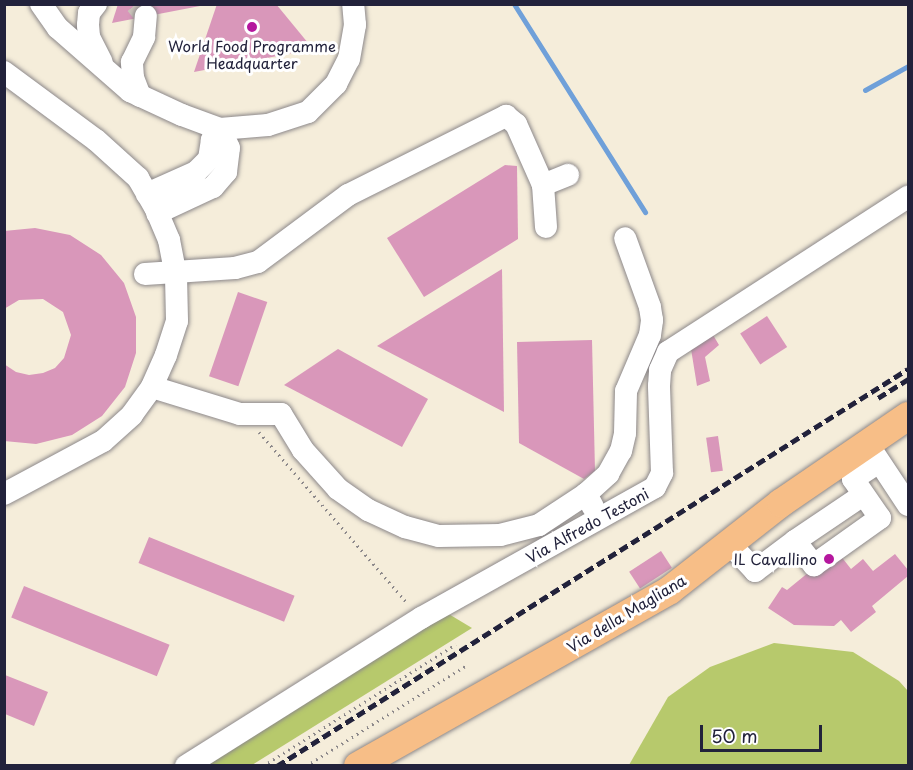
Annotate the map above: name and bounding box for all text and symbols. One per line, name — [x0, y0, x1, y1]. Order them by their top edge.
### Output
marker: World Food Programme Headquarter — [245, 20, 259, 34]
place label: World Food Programme Headquarter — [167, 36, 337, 71]
street label: Via Alfredo Testoni — [522, 484, 652, 566]
place label: IL Cavallino — [732, 550, 817, 568]
marker: IL Cavallino — [822, 552, 836, 566]
street label: Via della Magliana — [563, 570, 689, 656]
scale bar — [703, 713, 824, 751]
text: 50 m — [711, 722, 758, 749]

